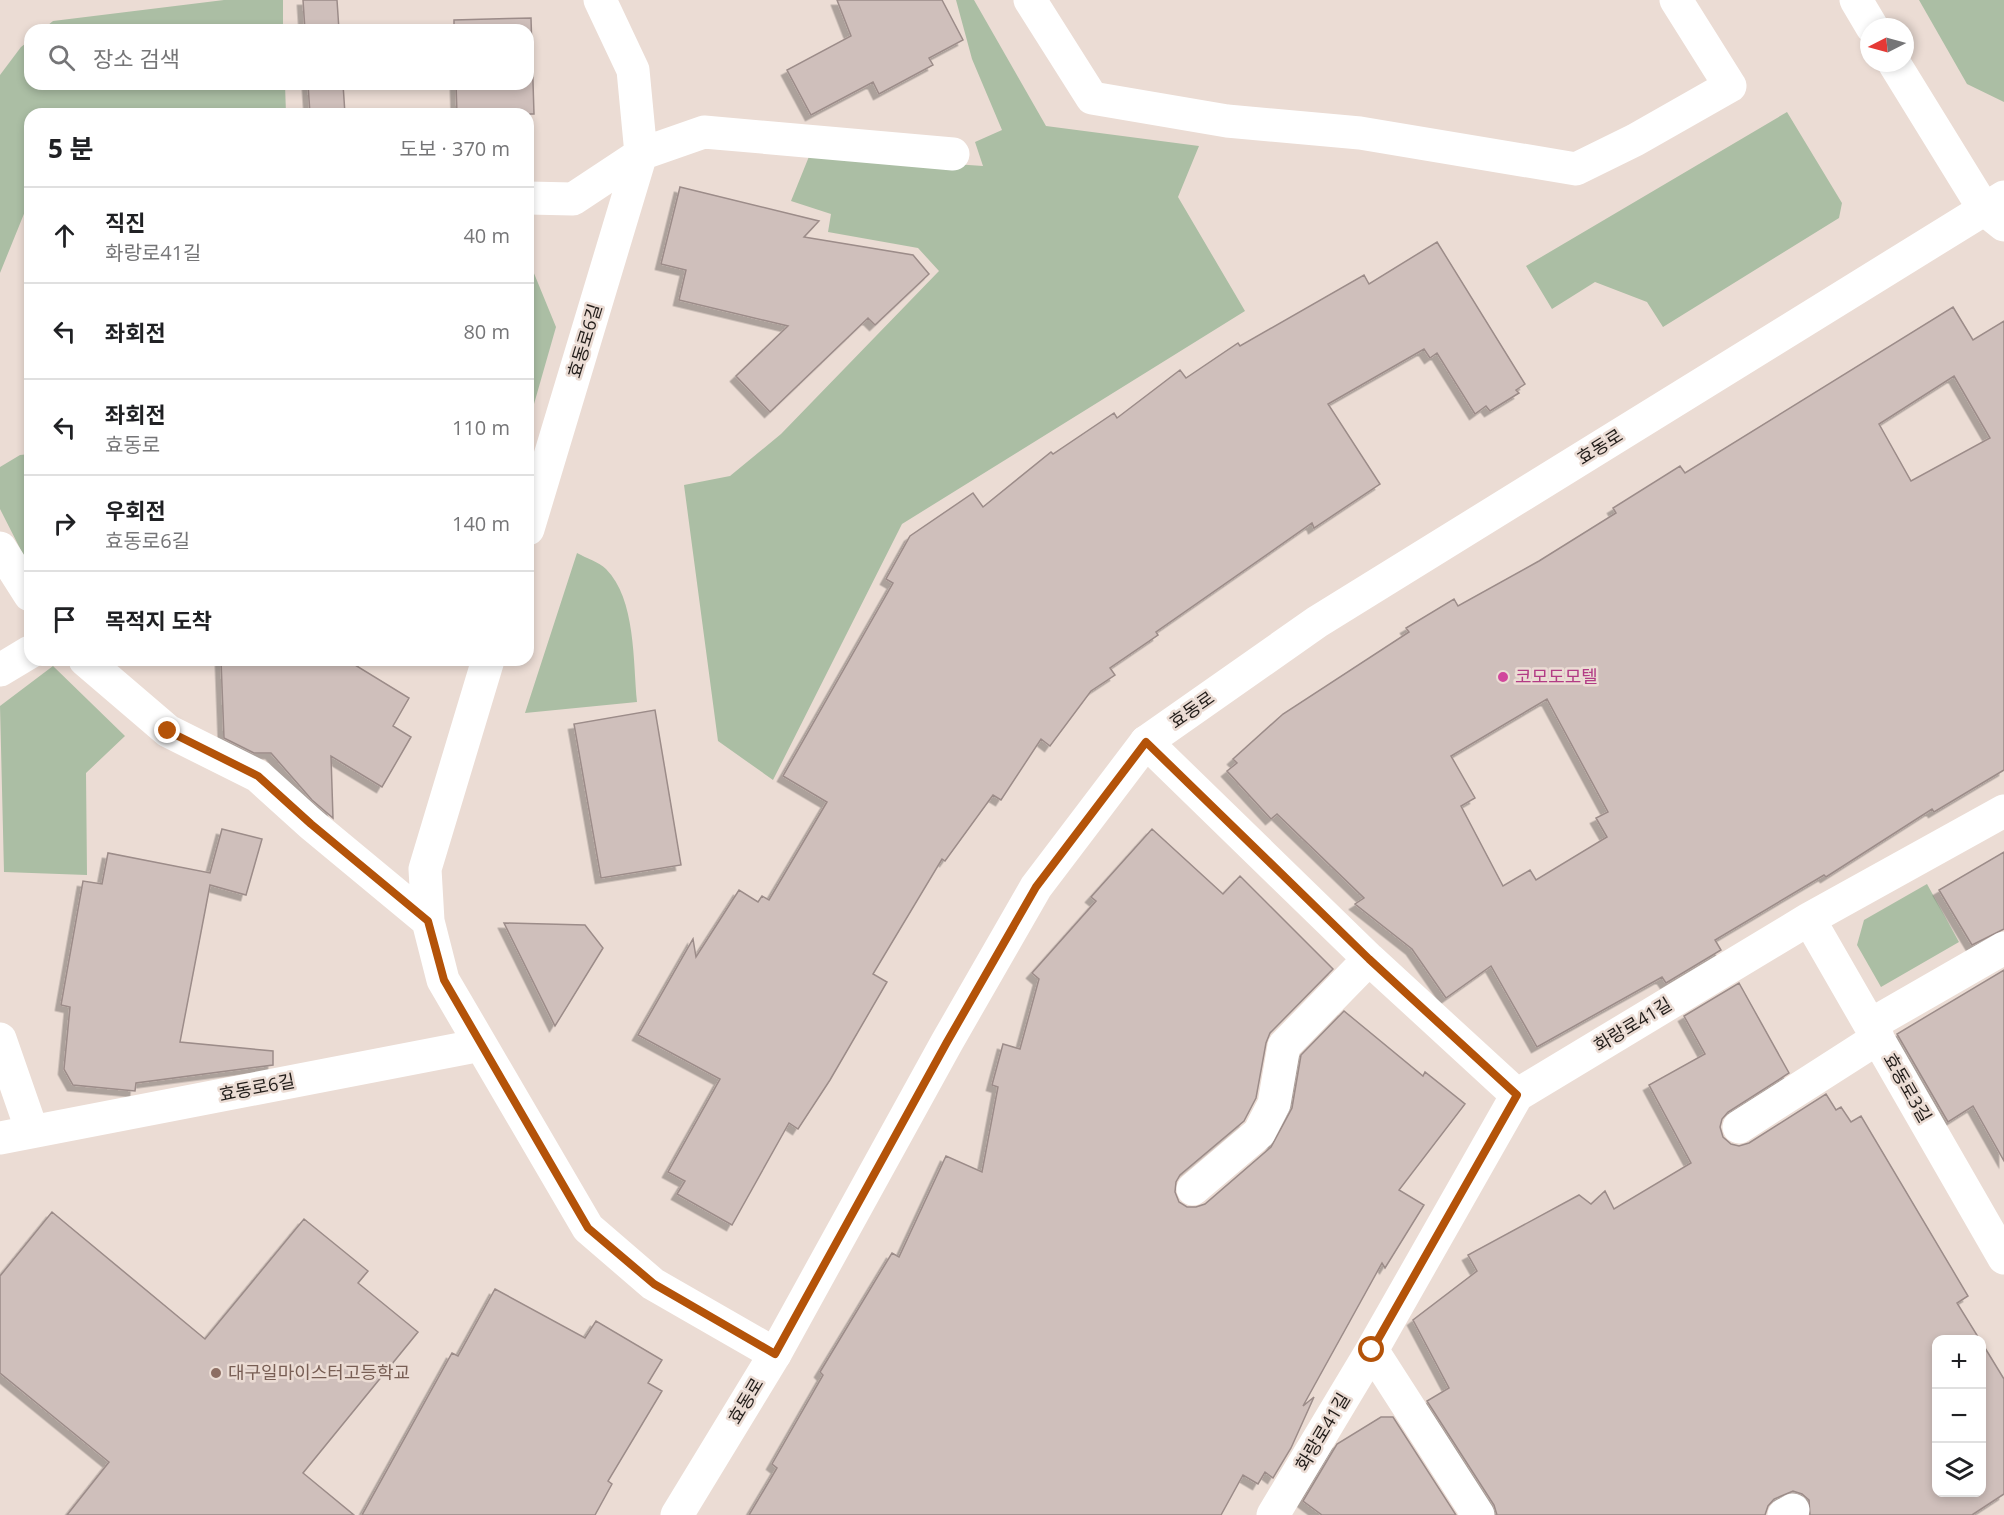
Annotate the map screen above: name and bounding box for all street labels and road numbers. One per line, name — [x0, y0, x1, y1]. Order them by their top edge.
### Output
street label: 효동로6길 — [561, 301, 607, 381]
street label: 효동로 — [1572, 423, 1627, 469]
street label: 효동로 — [1164, 685, 1219, 733]
street label: 화랑로41길 — [1589, 991, 1676, 1057]
street label: 효동로3길 — [1878, 1048, 1937, 1127]
street label: 효동로6길 — [217, 1068, 297, 1106]
street label: 효동로 — [722, 1373, 768, 1428]
street label: 화랑로41길 — [1289, 1388, 1355, 1475]

